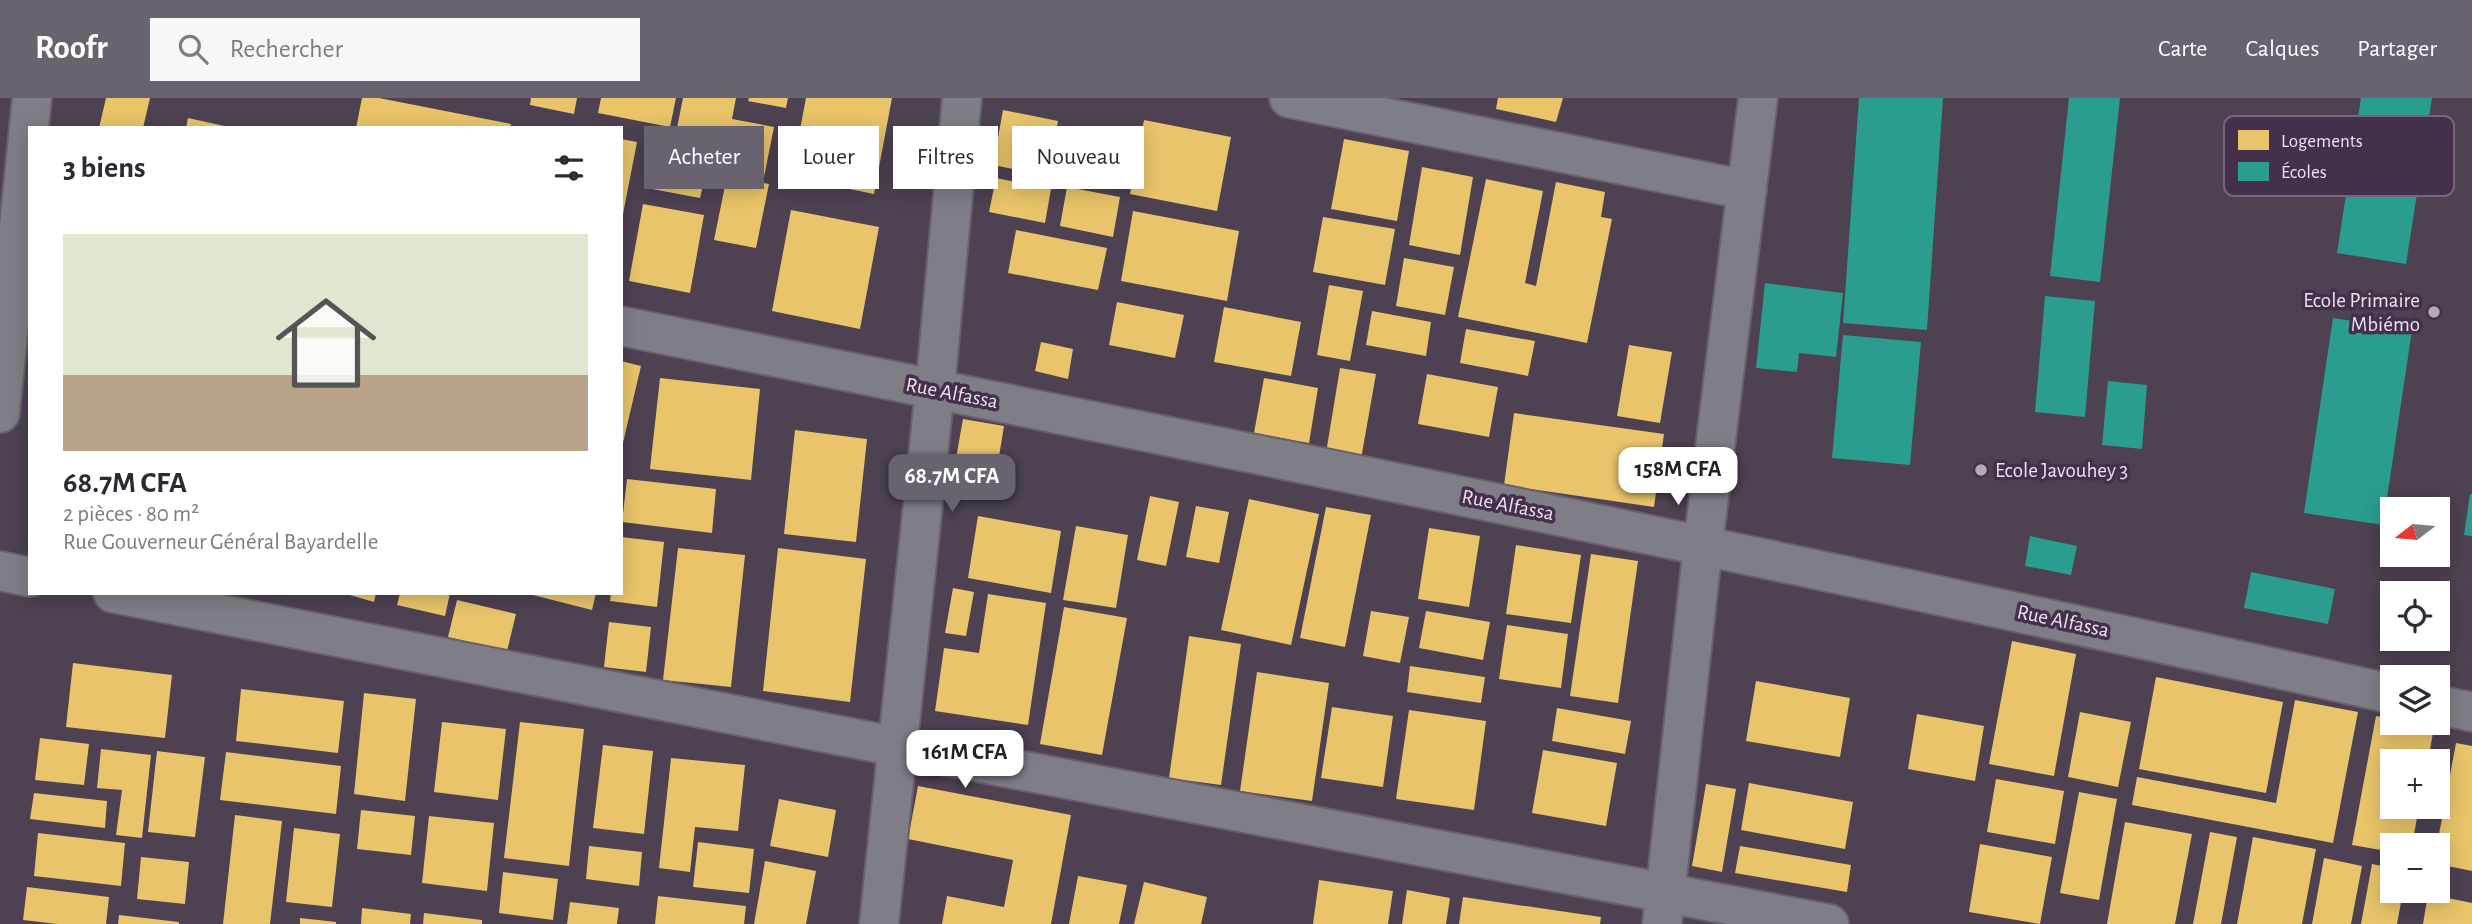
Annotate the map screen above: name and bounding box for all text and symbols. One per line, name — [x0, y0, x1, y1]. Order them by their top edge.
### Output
search box — [150, 18, 640, 81]
icon: search — [174, 30, 212, 68]
text: Roofr — [35, 32, 108, 65]
text: Rechercher — [230, 36, 343, 62]
text: Carte — [2158, 37, 2207, 61]
text: Calques — [2245, 37, 2319, 61]
text: Partager — [2357, 37, 2437, 61]
legend — [2224, 116, 2454, 196]
chip: Acheter — [644, 126, 764, 189]
chip: Louer — [778, 126, 879, 189]
chip: Filtres — [893, 126, 998, 189]
chip: Nouveau — [1012, 126, 1144, 189]
text: Logements — [2281, 132, 2363, 151]
icon: filters — [550, 149, 588, 187]
text: 3 biens — [63, 153, 146, 183]
text: Écoles — [2281, 161, 2327, 182]
icon: home — [263, 280, 389, 406]
place label: Ecole Primaire Mbiémo — [2303, 290, 2420, 335]
marker: Ecole Primaire Mbiémo — [2426, 304, 2442, 320]
street label: Rue Alfassa — [904, 374, 1000, 412]
pin: 158M CFA — [1606, 448, 1750, 507]
pin: 68.7M CFA — [872, 454, 1032, 514]
text: 158M CFA — [1635, 458, 1721, 481]
place label: Ecole Javouhey 3 — [1995, 460, 2128, 481]
marker: Ecole Javouhey 3 — [1973, 462, 1989, 478]
text: 68.7M CFA — [904, 465, 1000, 488]
text: 68.7M CFA — [63, 468, 187, 498]
street label: Rue Alfassa — [1460, 486, 1556, 524]
north arrow — [2380, 497, 2450, 567]
map controls — [2380, 497, 2450, 903]
text: 2 pièces · 80 m² — [63, 503, 199, 526]
text: Rue Gouverneur Général Bayardelle — [63, 531, 378, 554]
button: locate — [2380, 581, 2450, 651]
street label: Rue Alfassa — [2015, 601, 2111, 641]
button: layers — [2380, 665, 2450, 735]
pin: 161M CFA — [893, 730, 1037, 790]
text: 161M CFA — [922, 741, 1008, 764]
button: + — [2380, 749, 2450, 819]
button: − — [2380, 833, 2450, 903]

